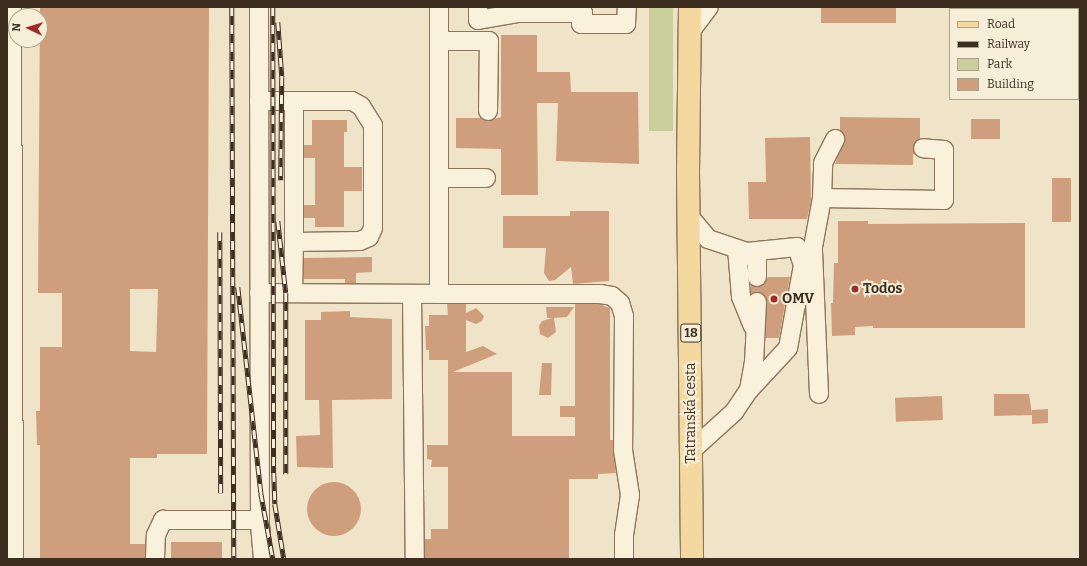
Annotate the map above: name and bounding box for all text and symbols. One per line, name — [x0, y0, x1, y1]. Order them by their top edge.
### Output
north arrow — [8, 8, 48, 48]
legend — [949, 8, 1079, 100]
text: Road — [987, 17, 1015, 31]
text: N — [10, 23, 23, 32]
text: Railway — [987, 37, 1030, 51]
text: Park — [987, 57, 1012, 71]
text: Building — [987, 77, 1034, 91]
place label: Todos — [863, 281, 903, 297]
marker: Todos — [850, 284, 860, 294]
place label: OMV — [782, 291, 814, 307]
marker: OMV — [769, 294, 779, 304]
road number: 18 — [680, 322, 702, 344]
street label: Tatranská cesta — [683, 363, 699, 463]

